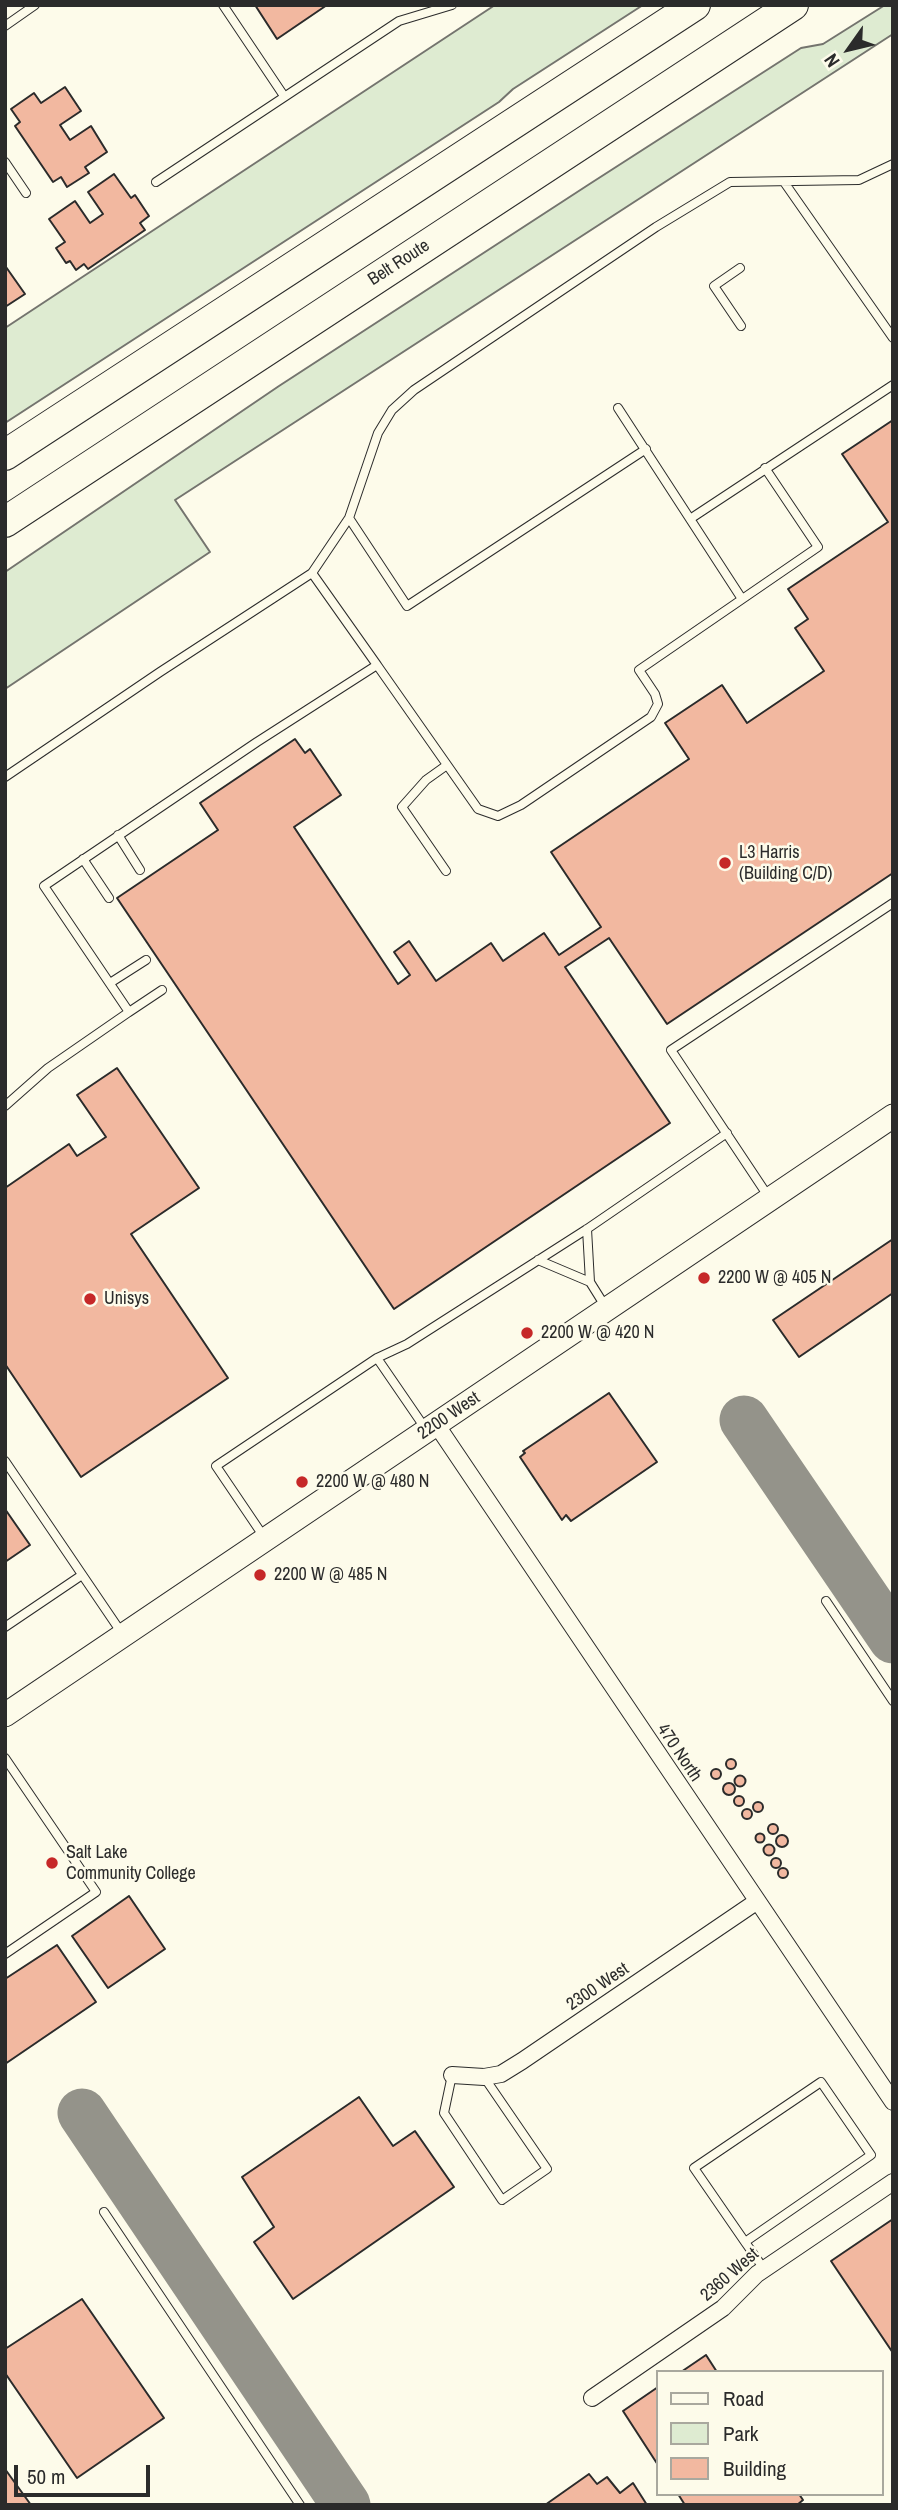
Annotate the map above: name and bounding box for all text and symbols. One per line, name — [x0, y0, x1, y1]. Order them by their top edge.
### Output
north arrow — [814, 14, 884, 84]
text: N — [818, 49, 846, 73]
street label: Belt Route — [364, 235, 434, 291]
place label: L3 Harris (Building C/D) — [739, 842, 833, 884]
marker: L3 Harris (Building C/D) — [717, 855, 733, 871]
place label: 2200 W @ 405 N — [718, 1267, 831, 1289]
marker: 2200 W @ 405 N — [696, 1270, 712, 1286]
place label: Unisys — [104, 1288, 149, 1310]
marker: Unisys — [82, 1291, 98, 1307]
place label: 2200 W @ 420 N — [541, 1322, 654, 1344]
marker: 2200 W @ 420 N — [519, 1325, 535, 1341]
street label: 2200 West — [414, 1387, 484, 1445]
place label: 2200 W @ 480 N — [316, 1471, 429, 1493]
marker: 2200 W @ 480 N — [294, 1474, 310, 1490]
place label: 2200 W @ 485 N — [274, 1564, 387, 1586]
marker: 2200 W @ 485 N — [252, 1567, 268, 1583]
street label: 470 North — [652, 1720, 706, 1786]
place label: Salt Lake Community College — [66, 1842, 196, 1884]
marker: Salt Lake Community College — [44, 1855, 60, 1871]
street label: 2300 West — [563, 1958, 633, 2016]
street label: 2360 West — [696, 2244, 764, 2306]
legend — [656, 2370, 884, 2496]
text: Road — [723, 2384, 764, 2413]
text: Park — [723, 2419, 758, 2448]
scale bar — [18, 2450, 154, 2494]
text: Building — [723, 2454, 786, 2483]
text: 50 m — [27, 2462, 65, 2491]

